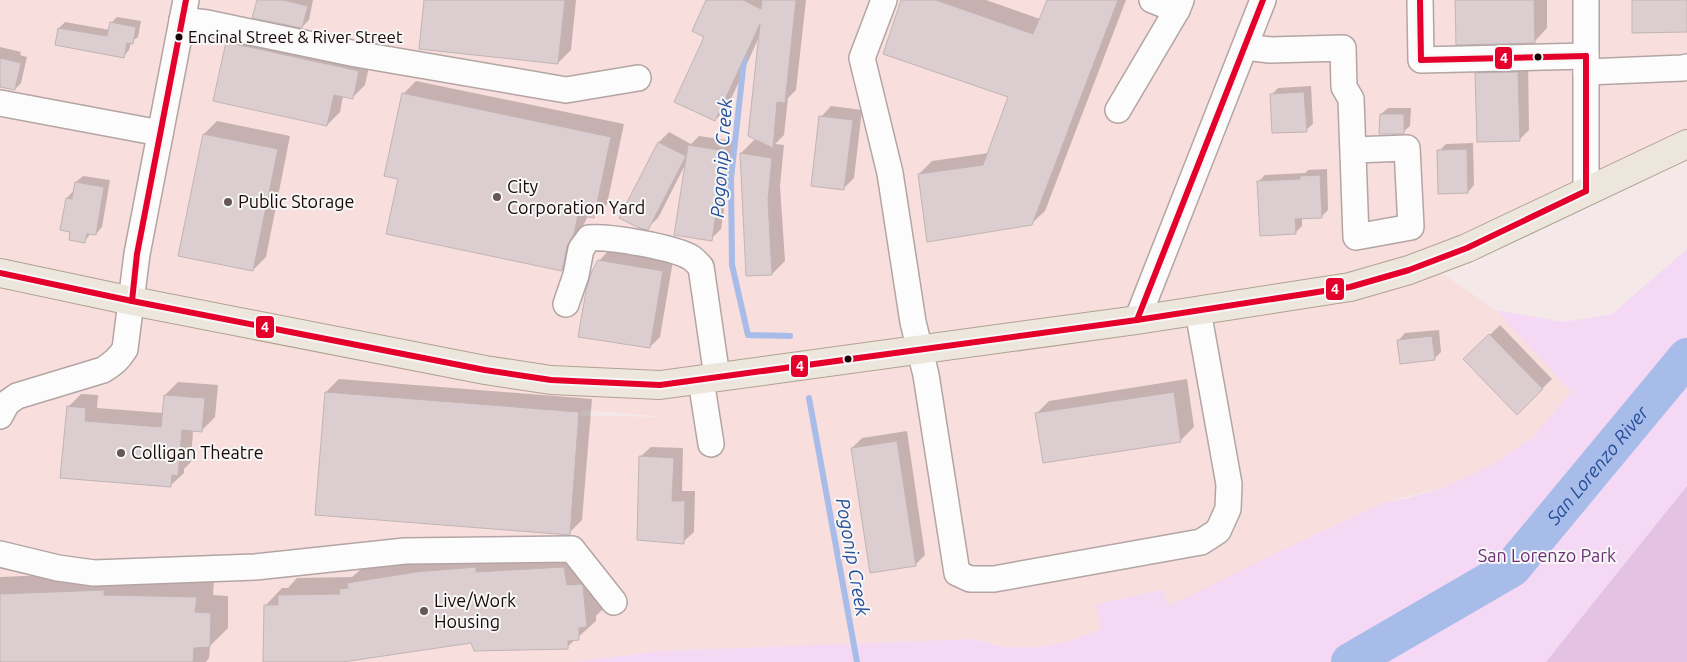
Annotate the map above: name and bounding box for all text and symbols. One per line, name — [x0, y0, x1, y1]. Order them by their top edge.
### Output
place label: Encinal Street & River Street — [188, 27, 403, 46]
marker: Encinal Street & River Street — [174, 32, 184, 42]
line badge: 4 — [1494, 46, 1513, 70]
text: 4 — [1500, 50, 1508, 66]
unlabelled marker — [1533, 52, 1543, 62]
water label: Pogonip Creek — [706, 97, 736, 219]
place label: City Corporation Yard — [507, 176, 645, 217]
place label: Public Storage — [238, 191, 355, 211]
marker: City Corporation Yard — [491, 191, 503, 203]
marker: Public Storage — [222, 196, 234, 208]
line badge: 4 — [1325, 277, 1345, 301]
text: 4 — [1331, 281, 1339, 297]
line badge: 4 — [255, 315, 275, 339]
text: 4 — [261, 319, 269, 335]
line badge: 4 — [790, 354, 809, 378]
unlabelled marker — [843, 354, 853, 364]
text: 4 — [796, 358, 804, 374]
water label: San Lorenzo River — [1541, 401, 1653, 529]
place label: Colligan Theatre — [131, 442, 264, 462]
marker: Colligan Theatre — [115, 447, 127, 459]
water label: Pogonip Creek — [832, 496, 874, 618]
park label: San Lorenzo Park — [1478, 545, 1616, 565]
place label: Live/Work Housing — [434, 590, 516, 631]
marker: Live/Work Housing — [418, 605, 430, 617]

